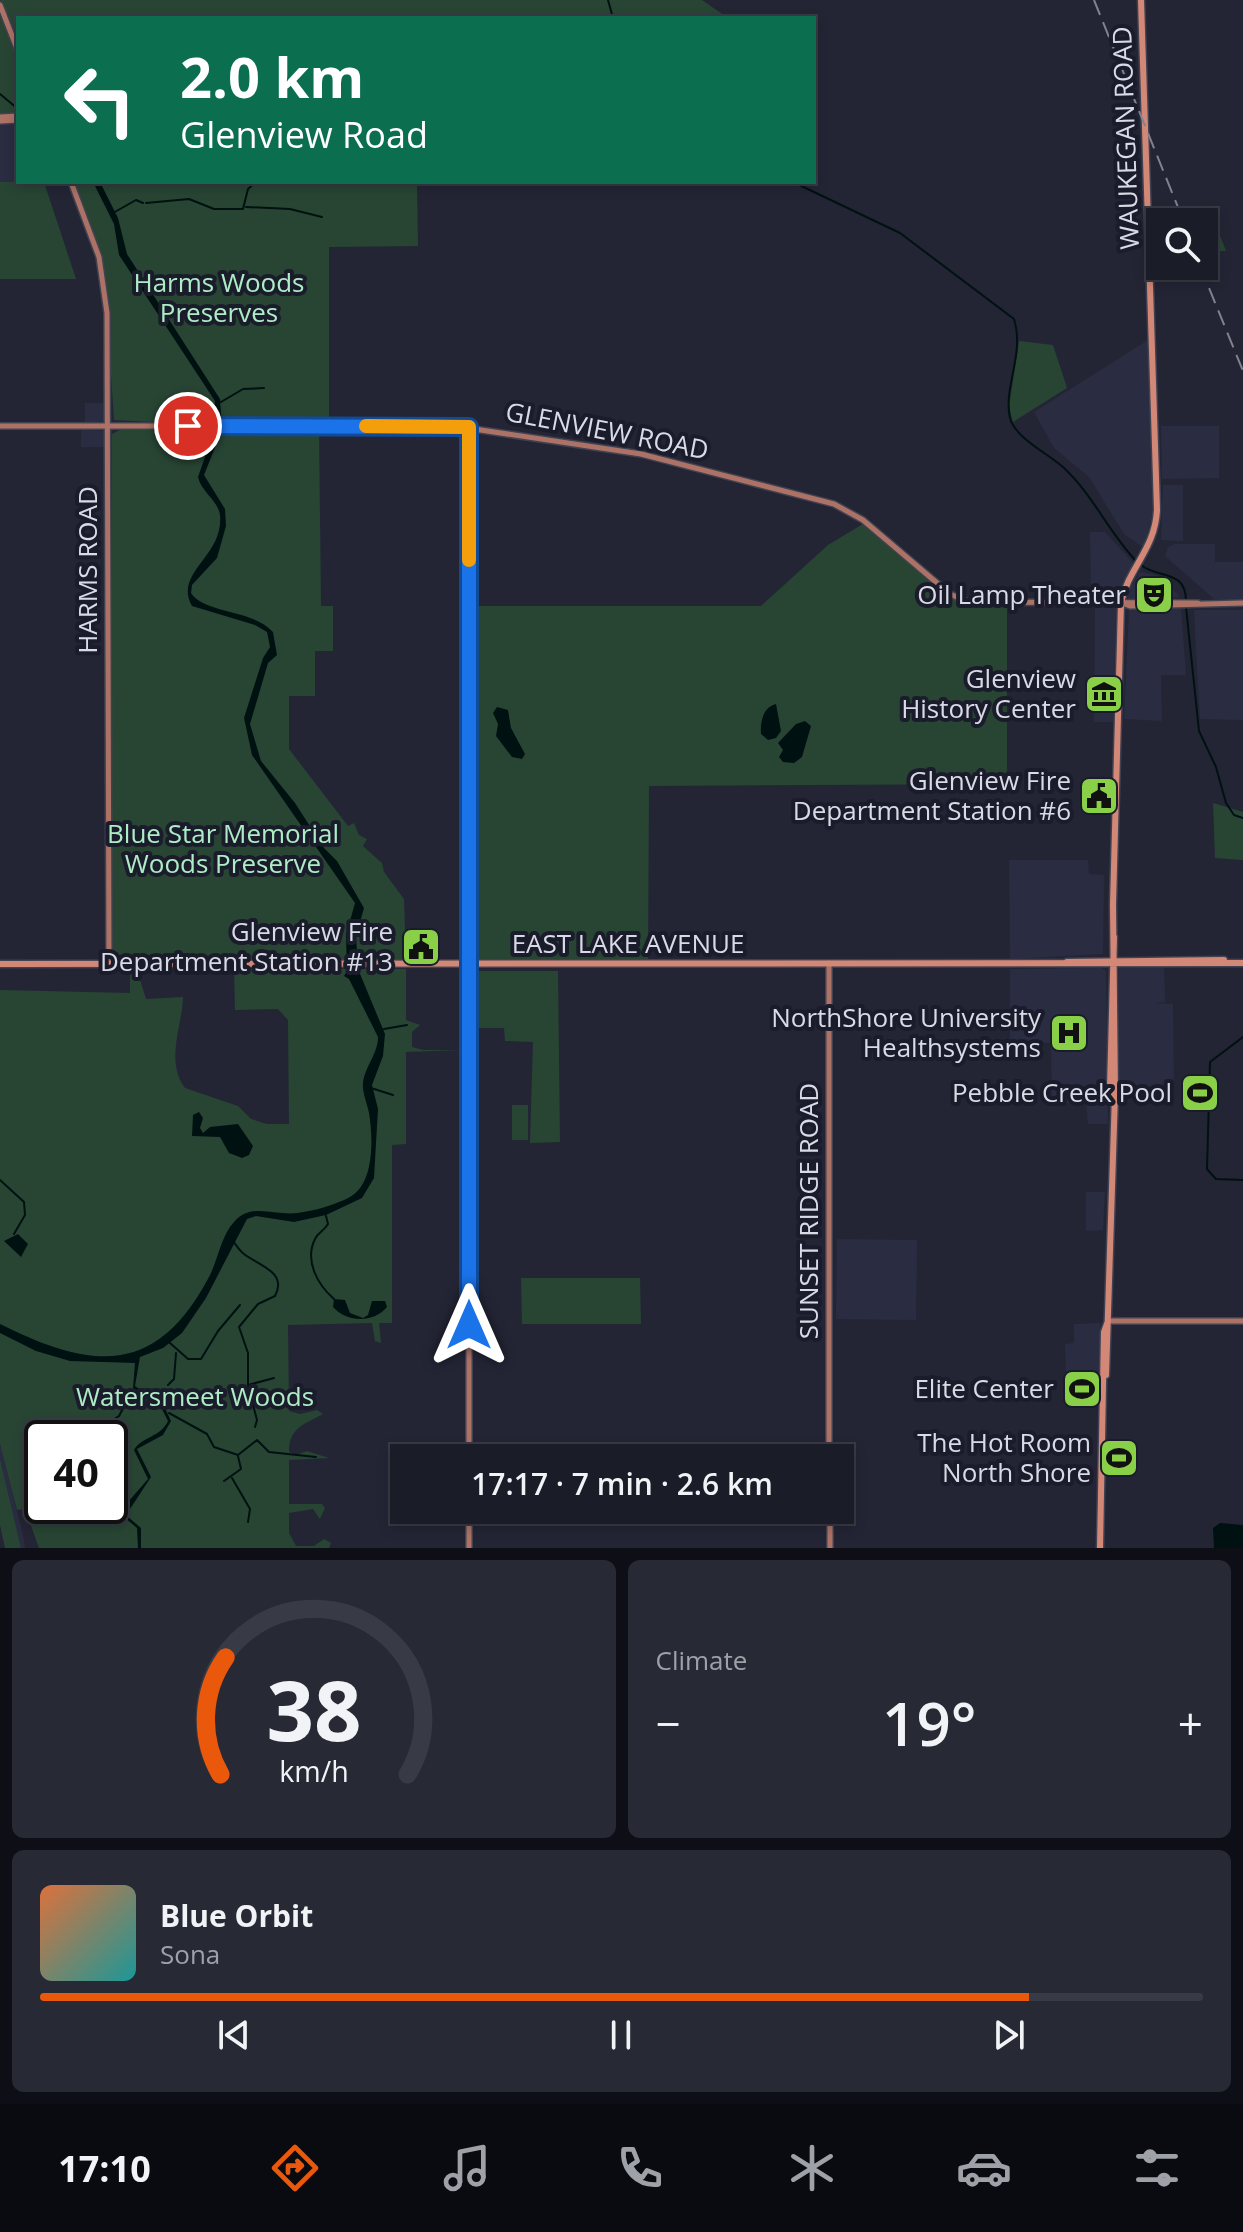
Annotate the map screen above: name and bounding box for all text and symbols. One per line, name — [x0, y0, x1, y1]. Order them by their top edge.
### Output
street label: WAUKEGAN ROAD — [1103, 26, 1147, 250]
text: 2.0 km — [180, 38, 364, 114]
icon: left — [48, 48, 152, 152]
text: Glenview Road — [180, 110, 428, 159]
map controls — [1146, 208, 1218, 280]
button: search — [1146, 208, 1218, 280]
park label: Harms Woods Preserves — [133, 264, 305, 330]
pin — [154, 392, 222, 460]
street label: GLENVIEW ROAD — [503, 393, 712, 467]
icon: arrive — [166, 404, 210, 448]
street label: HARMS ROAD — [69, 486, 105, 654]
theatre icon: Oil Lamp Theater — [1133, 574, 1175, 616]
place label: Oil Lamp Theater — [917, 576, 1126, 612]
place label: Glenview History Center — [901, 660, 1076, 726]
museum icon: Glenview History Center — [1083, 673, 1125, 715]
place label: Glenview Fire Department Station #6 — [793, 762, 1071, 828]
public building icon: Glenview Fire Department Station #6 — [1078, 775, 1120, 817]
park label: Blue Star Memorial Woods Preserve — [107, 815, 339, 881]
place label: Glenview Fire Department Station #13 — [100, 913, 393, 979]
street label: EAST LAKE AVENUE — [512, 925, 744, 961]
public building icon: Glenview Fire Department Station #13 — [400, 926, 442, 968]
place label: NorthShore University Healthsystems — [771, 999, 1042, 1065]
hospital icon: NorthShore University Healthsystems — [1048, 1012, 1090, 1054]
sports icon: Pebble Creek Pool — [1179, 1072, 1221, 1114]
place label: Pebble Creek Pool — [952, 1074, 1172, 1110]
street label: SUNSET RIDGE ROAD — [790, 1083, 826, 1339]
position arrow — [427, 1283, 511, 1367]
sports icon: Elite Center — [1061, 1368, 1103, 1410]
place label: Elite Center — [914, 1370, 1054, 1406]
park label: Watersmeet Woods — [76, 1378, 314, 1414]
speed limit sign: 40 — [24, 1420, 128, 1524]
place label: The Hot Room North Shore — [917, 1424, 1091, 1490]
sports icon: The Hot Room North Shore — [1098, 1437, 1140, 1479]
text: 17:17 · 7 min · 2.6 km — [471, 1463, 773, 1504]
text: Climate — [656, 1642, 747, 1678]
text: 38 — [266, 1652, 361, 1765]
text: 19° — [882, 1682, 976, 1764]
text: − — [656, 1693, 681, 1753]
text: + — [1178, 1693, 1203, 1753]
text: km/h — [279, 1751, 348, 1790]
text: Blue Orbit — [160, 1895, 313, 1936]
text: Sona — [160, 1936, 220, 1972]
icon: previous — [212, 2013, 256, 2057]
icon: pause — [599, 2013, 643, 2057]
icon: next — [987, 2013, 1031, 2057]
icon: directions — [267, 2140, 323, 2196]
icon: music — [439, 2140, 495, 2196]
icon: phone — [612, 2140, 668, 2196]
icon: climate — [784, 2140, 840, 2196]
icon: car — [956, 2140, 1012, 2196]
icon: filters — [1129, 2140, 1185, 2196]
text: 17:10 — [58, 2144, 151, 2193]

